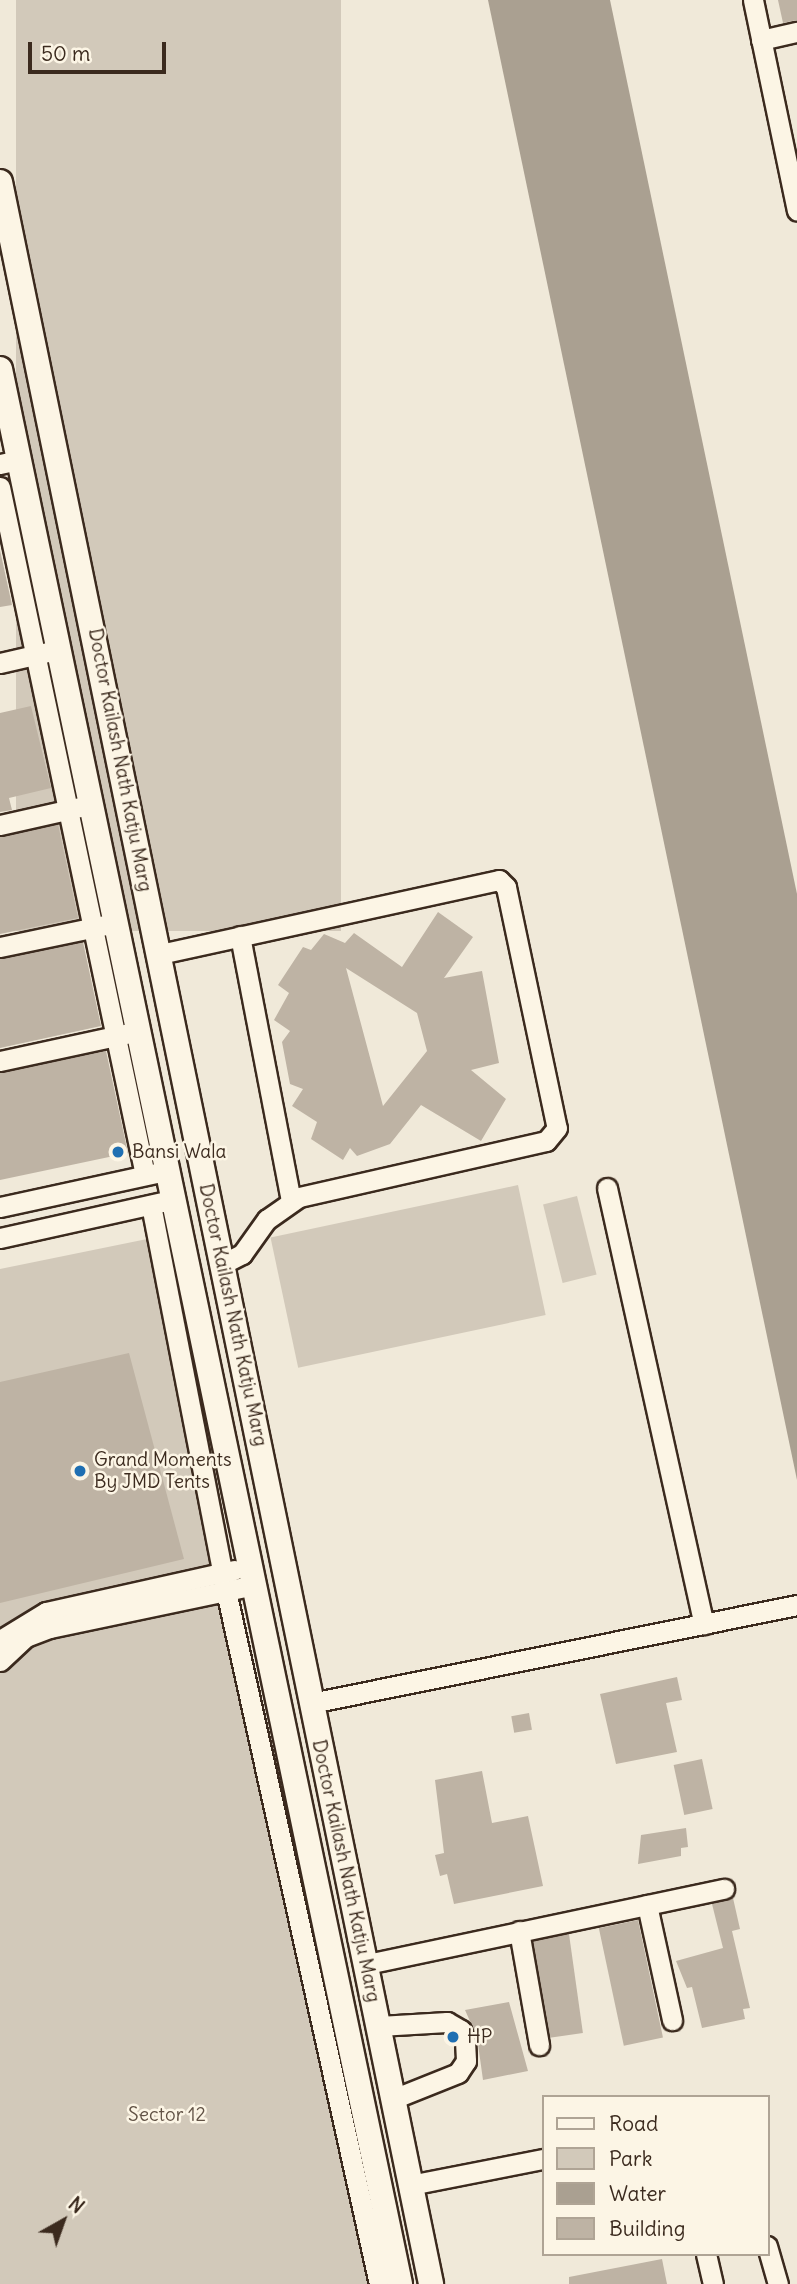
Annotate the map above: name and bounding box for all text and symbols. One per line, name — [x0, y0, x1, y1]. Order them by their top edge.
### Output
scale bar — [32, 28, 170, 72]
text: 50 m — [41, 40, 90, 67]
street label: Doctor Kailash Nath Katju Marg — [83, 626, 157, 894]
place label: Bansi Wala — [132, 1141, 226, 1163]
marker: Bansi Wala — [110, 1144, 126, 1160]
street label: Doctor Kailash Nath Katju Marg — [194, 1182, 272, 1448]
place label: Grand Moments By JMD Tents — [94, 1449, 232, 1493]
marker: Grand Moments By JMD Tents — [72, 1463, 88, 1479]
street label: Doctor Kailash Nath Katju Marg — [307, 1738, 385, 2004]
place label: HP — [467, 2026, 492, 2048]
marker: HP — [445, 2029, 461, 2045]
legend — [542, 2095, 769, 2256]
park label: Sector 12 — [128, 2104, 206, 2126]
text: Road — [609, 2110, 658, 2137]
text: Park — [609, 2145, 652, 2172]
text: Water — [609, 2180, 666, 2207]
north arrow — [28, 2186, 98, 2256]
text: N — [64, 2191, 89, 2218]
text: Building — [609, 2215, 685, 2242]

